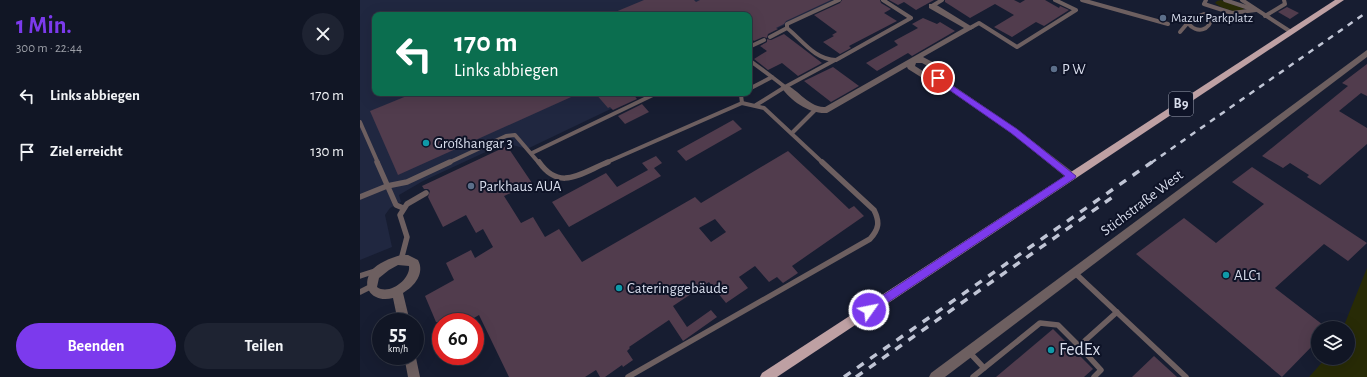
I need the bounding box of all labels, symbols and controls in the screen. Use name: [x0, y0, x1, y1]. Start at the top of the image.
place label: Mazur Parkplatz: [1171, 12, 1253, 25]
button: close: [302, 13, 344, 55]
marker: Mazur Parkplatz: [1158, 13, 1168, 23]
text: 1 Min.: [16, 14, 72, 38]
icon: left: [388, 28, 440, 80]
text: 170 m: [454, 29, 518, 57]
text: 300 m · 22:44: [16, 42, 82, 55]
pin: [921, 61, 955, 95]
text: Links abbiegen: [454, 62, 559, 80]
place label: P W: [1062, 62, 1086, 77]
marker: P W: [1049, 64, 1059, 74]
icon: arrive: [927, 67, 949, 89]
icon: left: [16, 85, 38, 107]
text: Links abbiegen: [50, 88, 140, 103]
text: 170 m: [310, 88, 344, 103]
road number: B9: [1169, 92, 1193, 116]
place label: Großhangar 3: [434, 136, 513, 151]
marker: Großhangar 3: [421, 138, 431, 148]
icon: arrive: [16, 141, 38, 163]
text: Ziel erreicht: [50, 144, 123, 159]
text: 130 m: [310, 144, 344, 159]
street label: Stichstraße West: [1098, 167, 1186, 239]
place label: Parkhaus AUA: [479, 179, 562, 194]
marker: Parkhaus AUA: [466, 181, 476, 191]
place label: ALC1: [1234, 268, 1261, 283]
marker: ALC1: [1221, 270, 1231, 280]
place label: Cateringgebäude: [627, 281, 728, 296]
marker: Cateringgebäude: [614, 283, 624, 293]
position arrow: [848, 289, 890, 331]
speed limit sign: 60: [432, 313, 484, 365]
map controls: [1311, 321, 1355, 365]
button: layers: [1311, 321, 1355, 365]
button: Beenden: [16, 323, 176, 369]
button: Teilen: [184, 323, 344, 369]
text: 55: [389, 324, 407, 344]
place label: FedEx: [1059, 341, 1100, 359]
text: km/h: [388, 344, 408, 354]
marker: FedEx: [1046, 345, 1056, 355]

